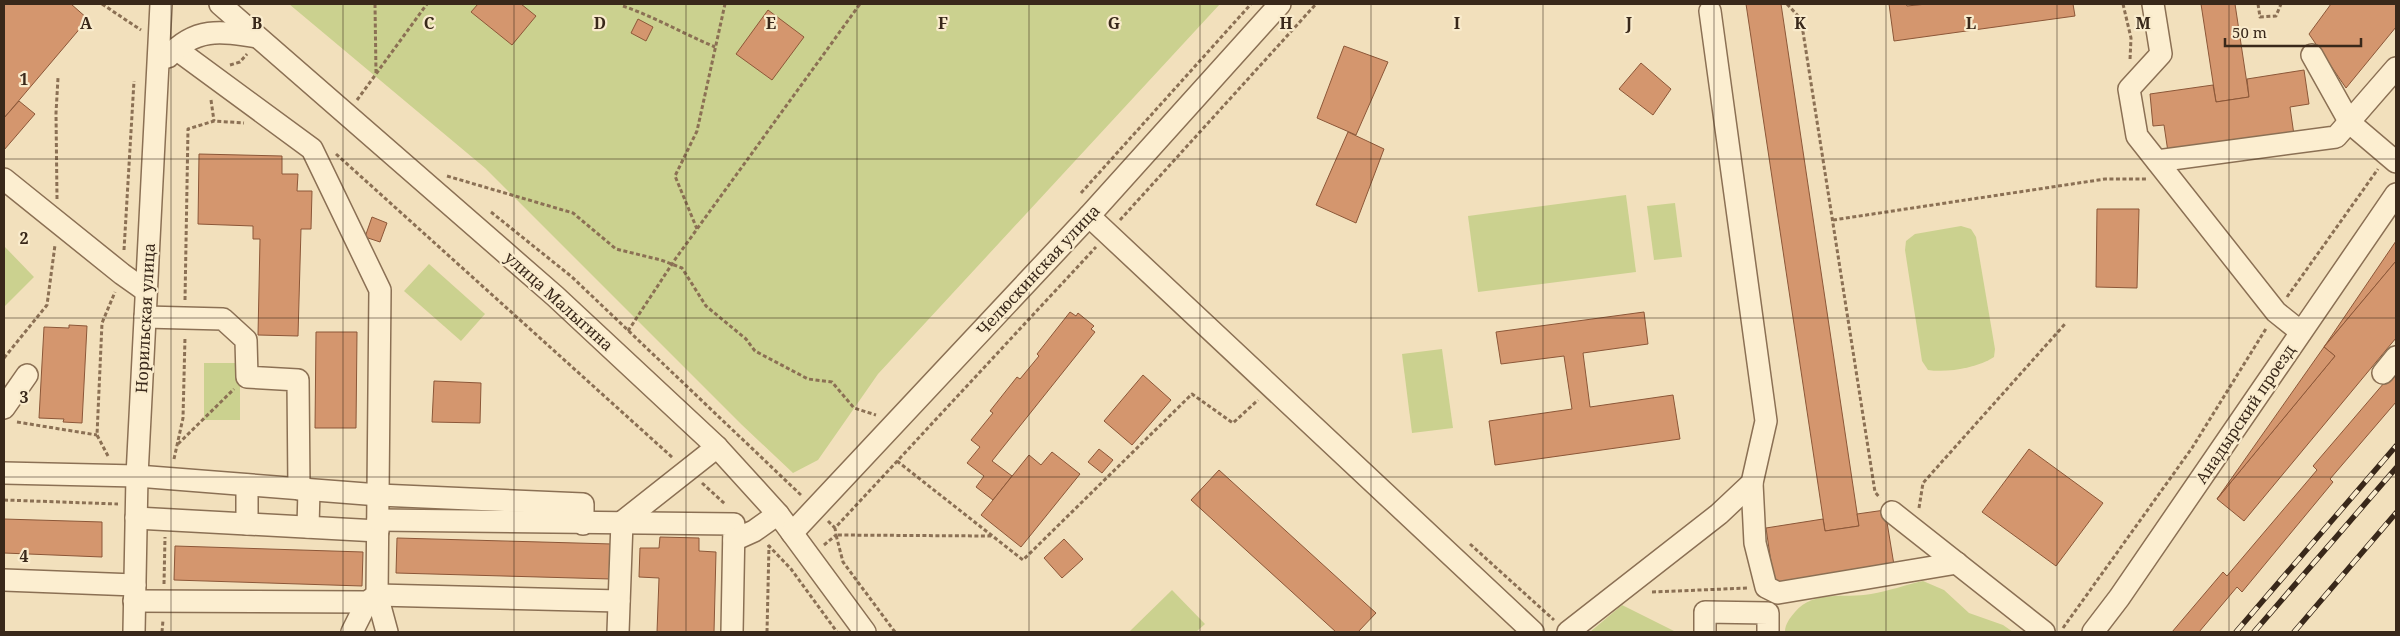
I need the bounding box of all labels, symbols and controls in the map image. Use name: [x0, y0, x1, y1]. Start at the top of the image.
text: A: [80, 12, 93, 34]
text: B: [252, 12, 263, 34]
text: C: [424, 12, 435, 34]
text: D: [594, 12, 606, 34]
text: E: [766, 12, 776, 34]
text: F: [938, 12, 948, 34]
text: G: [1108, 12, 1120, 34]
text: H: [1279, 12, 1293, 34]
text: I: [1454, 12, 1460, 34]
text: J: [1625, 12, 1633, 34]
text: K: [1794, 12, 1806, 34]
text: L: [1966, 12, 1976, 34]
text: M: [2135, 12, 2151, 34]
scale bar: [2225, 15, 2361, 47]
text: 50 m: [2232, 22, 2267, 42]
text: 1: [19, 68, 29, 90]
street label: Челюскинская улица: [971, 200, 1105, 340]
text: 2: [19, 227, 29, 249]
street label: Норильская улица: [130, 242, 160, 394]
street label: улица Малыгина: [500, 246, 618, 356]
street label: Анадырский проезд: [2190, 340, 2300, 488]
text: 3: [19, 386, 29, 408]
text: 4: [19, 545, 29, 567]

